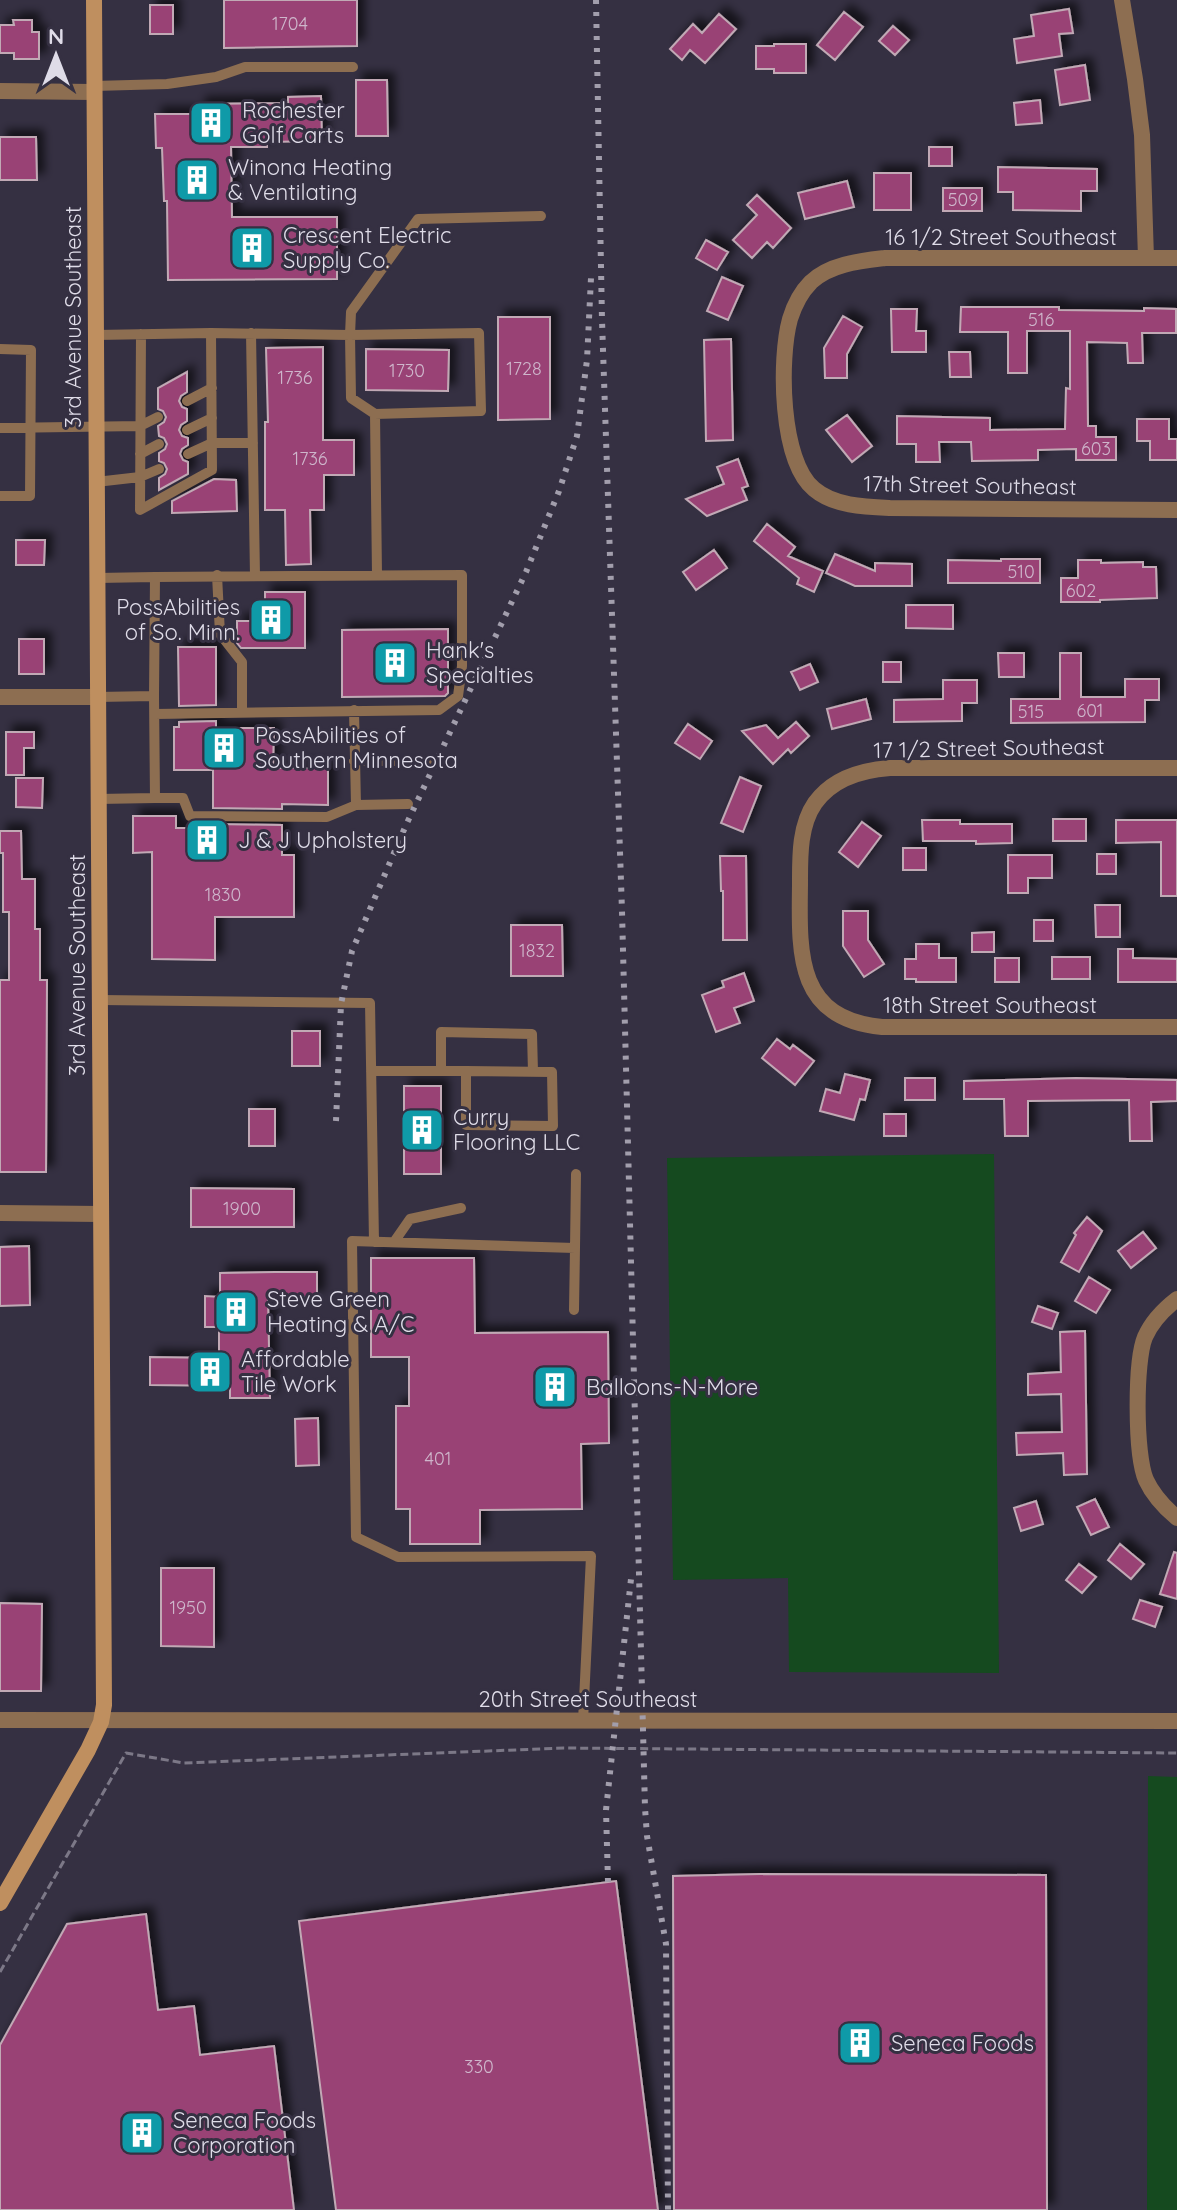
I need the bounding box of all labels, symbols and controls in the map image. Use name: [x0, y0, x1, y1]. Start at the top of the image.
house number: 1704: [272, 12, 308, 35]
north arrow: [16, 16, 96, 96]
text: N: [48, 22, 64, 50]
place label: Rochester Golf Carts: [242, 96, 345, 149]
building icon: Rochester Golf Carts: [187, 99, 235, 147]
place label: Winona Heating & Ventilating: [228, 153, 392, 206]
building icon: Winona Heating & Ventilating: [173, 156, 221, 204]
house number: 509: [948, 188, 978, 211]
street label: 3rd Avenue Southeast: [59, 206, 87, 428]
place label: Crescent Electric Supply Co.: [283, 221, 451, 274]
street label: 16 1/2 Street Southeast: [885, 223, 1117, 251]
building icon: Crescent Electric Supply Co.: [228, 224, 276, 272]
house number: 516: [1028, 308, 1054, 331]
house number: 1728: [506, 357, 542, 380]
house number: 1730: [389, 359, 425, 382]
house number: 1736: [277, 366, 313, 389]
house number: 603: [1081, 437, 1111, 460]
house number: 1736: [292, 447, 328, 470]
street label: 17th Street Southeast: [863, 469, 1077, 501]
house number: 510: [1007, 560, 1035, 583]
house number: 602: [1066, 579, 1096, 602]
place label: PossAbilities of So. Minn.: [116, 593, 240, 646]
building icon: PossAbilities of So. Minn.: [247, 596, 295, 644]
place label: Hank's Specialties: [426, 636, 533, 689]
building icon: Hank's Specialties: [371, 639, 419, 687]
house number: 601: [1076, 699, 1104, 722]
house number: 515: [1018, 700, 1044, 723]
place label: PossAbilities of Southern Minnesota: [255, 721, 458, 774]
building icon: PossAbilities of Southern Minnesota: [200, 724, 248, 772]
street label: 17 1/2 Street Southeast: [873, 732, 1105, 764]
building icon: J & J Upholstery: [183, 816, 231, 864]
place label: J & J Upholstery: [238, 826, 407, 854]
street label: 3rd Avenue Southeast: [63, 854, 91, 1076]
house number: 1830: [205, 883, 241, 906]
house number: 1832: [519, 939, 555, 962]
street label: 18th Street Southeast: [883, 991, 1097, 1019]
place label: Curry Flooring LLC: [453, 1103, 580, 1156]
building icon: Curry Flooring LLC: [398, 1106, 446, 1154]
house number: 1900: [223, 1197, 261, 1220]
place label: Steve Green Heating & A/C: [267, 1285, 414, 1338]
building icon: Steve Green Heating & A/C: [212, 1288, 260, 1336]
place label: Affordable Tile Work: [241, 1345, 350, 1398]
building icon: Affordable Tile Work: [186, 1348, 234, 1396]
building icon: Balloons-N-More: [531, 1363, 579, 1411]
place label: Balloons-N-More: [586, 1373, 758, 1401]
house number: 401: [425, 1447, 451, 1470]
house number: 1950: [169, 1596, 207, 1619]
street label: 20th Street Southeast: [478, 1685, 698, 1713]
building icon: Seneca Foods: [836, 2019, 884, 2067]
place label: Seneca Foods: [891, 2029, 1034, 2057]
house number: 330: [464, 2055, 494, 2078]
place label: Seneca Foods Corporation: [173, 2106, 316, 2159]
building icon: Seneca Foods Corporation: [118, 2109, 166, 2157]

